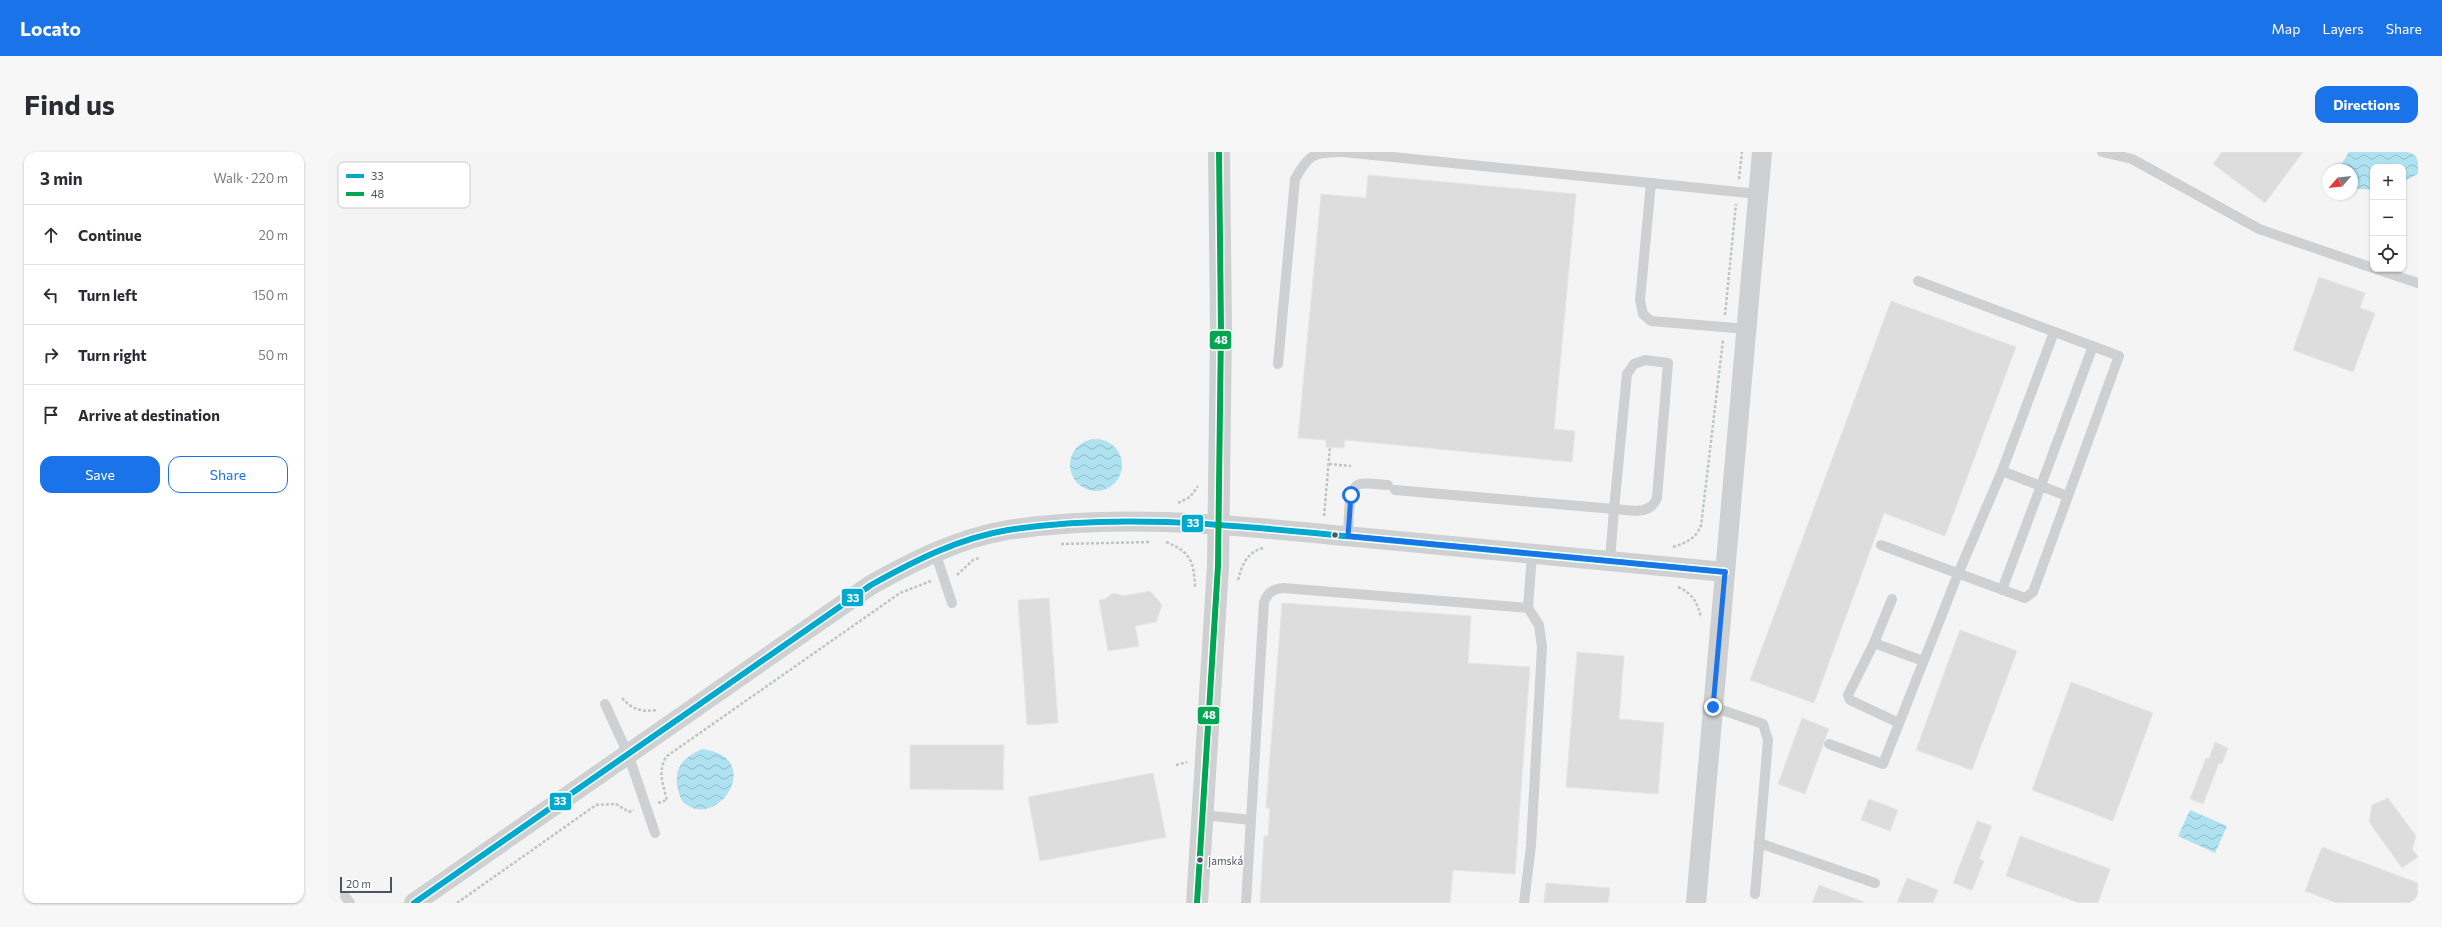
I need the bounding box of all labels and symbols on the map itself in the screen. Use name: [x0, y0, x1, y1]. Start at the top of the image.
legend: [338, 162, 470, 208]
north arrow: [2322, 164, 2358, 200]
text: 33: [371, 169, 384, 182]
text: 48: [371, 187, 385, 200]
line badge: 48: [1209, 330, 1232, 350]
text: 48: [1214, 333, 1228, 346]
route start: [1342, 486, 1360, 504]
line badge: 33: [1181, 514, 1204, 533]
text: 33: [1187, 516, 1199, 529]
unlabelled marker: [1330, 530, 1340, 540]
line badge: 33: [841, 588, 864, 607]
text: 33: [847, 591, 859, 604]
route end: [1704, 698, 1722, 716]
line badge: 48: [1197, 706, 1220, 725]
text: 48: [1202, 708, 1216, 721]
line badge: 33: [549, 792, 572, 811]
text: 33: [554, 794, 566, 807]
place label: Jamská: [1208, 854, 1243, 868]
marker: Jamská: [1195, 855, 1205, 865]
scale bar: [340, 875, 392, 894]

